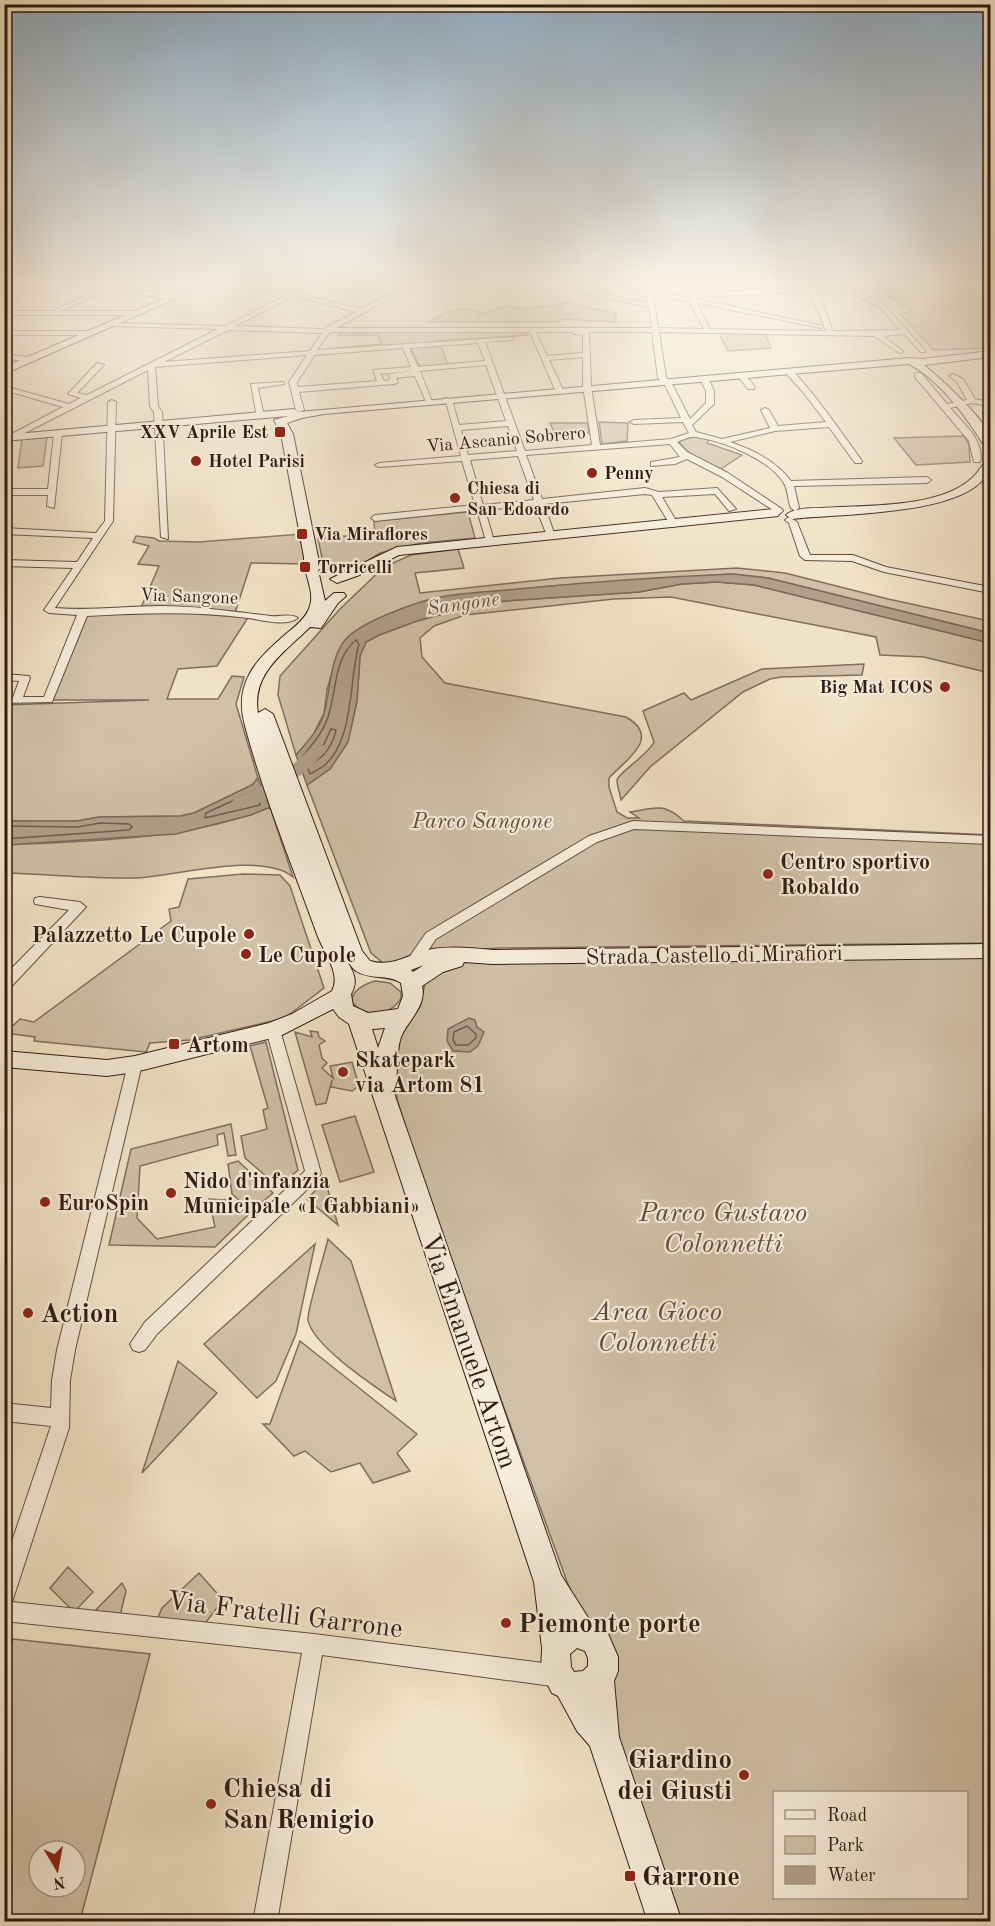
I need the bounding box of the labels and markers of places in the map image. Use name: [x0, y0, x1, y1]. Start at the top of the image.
place label: XXV Aprile Est: [140, 424, 268, 442]
marker: XXV Aprile Est: [273, 425, 287, 439]
place label: Hotel Parisi: [208, 453, 305, 471]
marker: Hotel Parisi: [189, 454, 203, 468]
place label: Penny: [604, 465, 654, 483]
marker: Penny: [585, 466, 599, 480]
place label: Chiesa di San Edoardo: [467, 480, 569, 519]
marker: Chiesa di San Edoardo: [448, 491, 462, 505]
place label: Via Miraflores: [314, 526, 428, 544]
marker: Via Miraflores: [295, 527, 309, 541]
place label: Torricelli: [317, 559, 392, 577]
marker: Torricelli: [298, 560, 312, 574]
place label: Big Mat ICOS: [819, 679, 933, 697]
marker: Big Mat ICOS: [938, 680, 952, 694]
place label: Centro sportivo Robaldo: [780, 852, 930, 899]
marker: Centro sportivo Robaldo: [761, 867, 775, 881]
place label: Palazzetto Le Cupole: [31, 925, 237, 947]
marker: Palazzetto Le Cupole: [242, 927, 256, 941]
place label: Le Cupole: [258, 945, 356, 967]
marker: Le Cupole: [239, 947, 253, 961]
place label: Artom: [186, 1035, 249, 1057]
marker: Artom: [167, 1037, 181, 1051]
place label: Skatepark via Artom 81: [355, 1050, 485, 1097]
marker: Skatepark via Artom 81: [336, 1065, 350, 1079]
place label: Nido d'infanzia Municipale «I Gabbiani»: [183, 1171, 420, 1218]
marker: Nido d'infanzia Municipale «I Gabbiani»: [164, 1186, 178, 1200]
place label: EuroSpin: [57, 1193, 149, 1215]
marker: EuroSpin: [38, 1195, 52, 1209]
place label: Action: [40, 1301, 118, 1328]
marker: Action: [21, 1306, 35, 1320]
place label: Piemonte porte: [518, 1611, 701, 1638]
marker: Piemonte porte: [499, 1616, 513, 1630]
place label: Giardino dei Giusti: [617, 1747, 732, 1805]
marker: Giardino dei Giusti: [737, 1768, 751, 1782]
place label: Chiesa di San Remigio: [223, 1776, 375, 1834]
marker: Chiesa di San Remigio: [204, 1797, 218, 1811]
place label: Garrone: [642, 1864, 740, 1891]
marker: Garrone: [623, 1869, 637, 1883]

